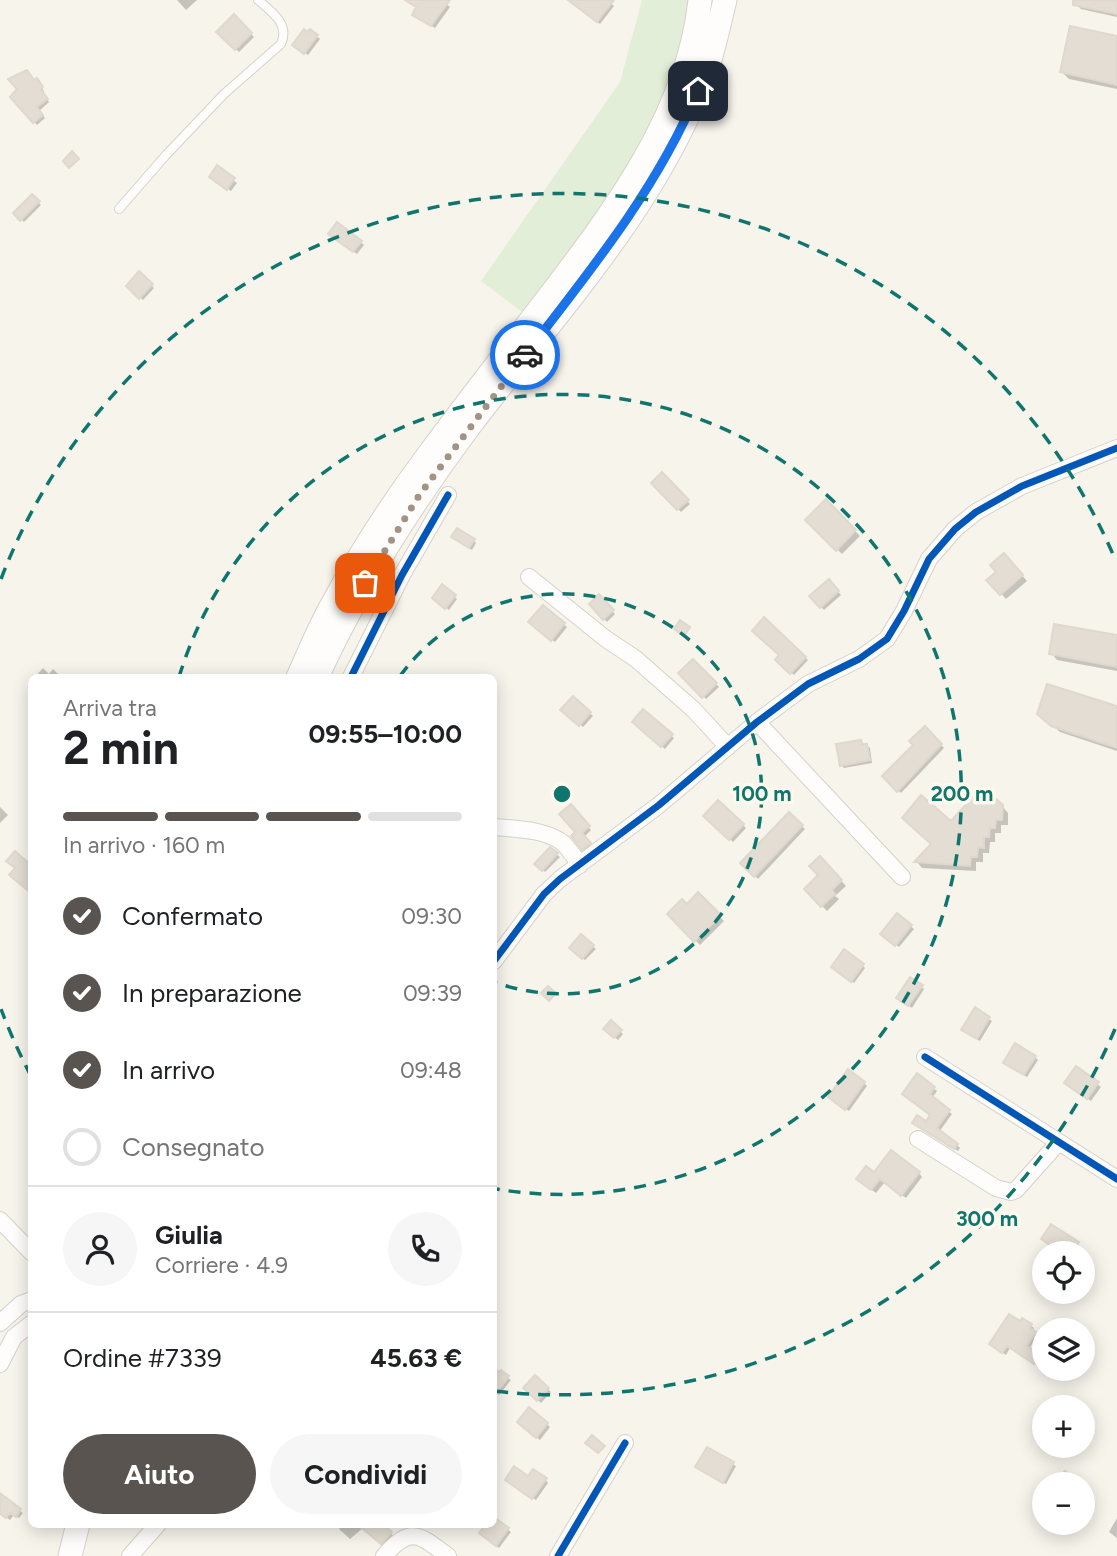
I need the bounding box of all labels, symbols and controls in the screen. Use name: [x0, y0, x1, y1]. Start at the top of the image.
pin: [668, 61, 728, 121]
icon: home: [679, 72, 717, 110]
courier: [490, 320, 560, 390]
icon: car: [506, 336, 544, 374]
pin: [335, 553, 395, 613]
icon: bag: [346, 564, 384, 602]
text: Arriva tra: [63, 694, 157, 722]
text: 09:55–10:00: [308, 718, 462, 750]
text: 2 min: [63, 720, 179, 776]
text: 100 m: [732, 781, 792, 806]
text: 200 m: [931, 781, 993, 806]
centre of rings: [550, 782, 574, 806]
text: In arrivo · 160 m: [63, 831, 225, 859]
icon: check: [63, 897, 101, 935]
text: Confermato: [122, 900, 263, 932]
text: 09:30: [401, 902, 462, 930]
icon: check: [63, 974, 101, 1012]
text: In preparazione: [122, 977, 302, 1009]
text: 09:39: [403, 979, 462, 1007]
icon: check: [63, 1051, 101, 1089]
text: In arrivo: [122, 1054, 215, 1086]
text: 09:48: [400, 1056, 462, 1084]
text: Consegnato: [122, 1131, 265, 1163]
text: 300 m: [956, 1206, 1018, 1231]
button: person: [63, 1212, 137, 1286]
button: phone: [388, 1212, 462, 1286]
text: Giulia: [155, 1219, 223, 1251]
map controls: [1032, 1241, 1095, 1535]
button: locate: [1032, 1241, 1095, 1304]
text: Corriere · 4.9: [155, 1251, 288, 1279]
button: layers: [1032, 1318, 1095, 1381]
text: Ordine #7339: [63, 1342, 222, 1374]
text: 45.63 €: [370, 1342, 462, 1374]
button: +: [1032, 1395, 1095, 1458]
button: Aiuto: [63, 1434, 256, 1514]
button: Condividi: [270, 1434, 462, 1514]
button: −: [1032, 1472, 1095, 1535]

